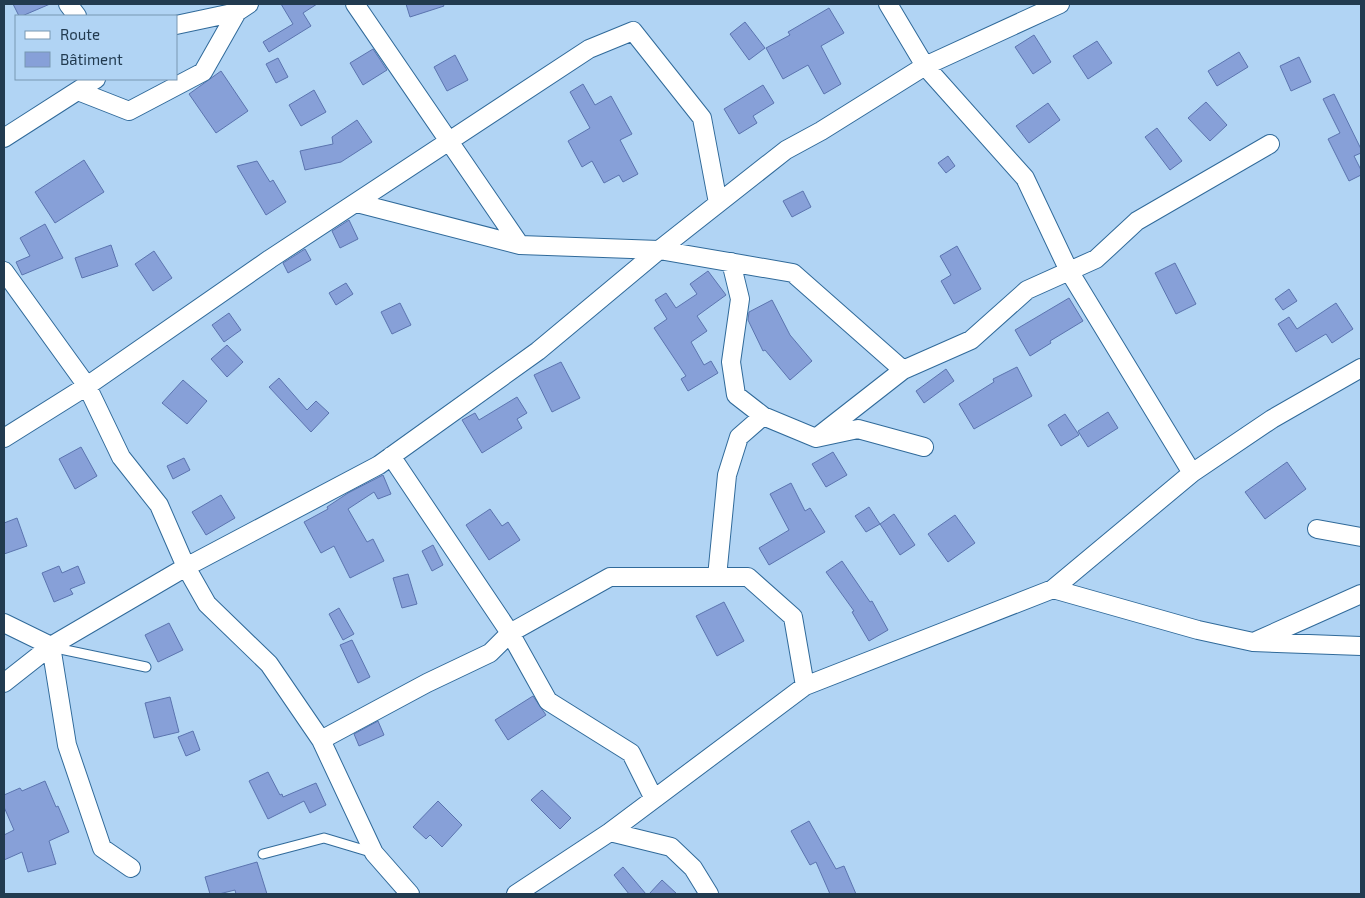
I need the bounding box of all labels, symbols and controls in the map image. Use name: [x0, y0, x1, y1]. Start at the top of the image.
legend: [15, 15, 178, 80]
text: Route: [60, 25, 100, 43]
text: Bâtiment: [60, 50, 123, 68]

